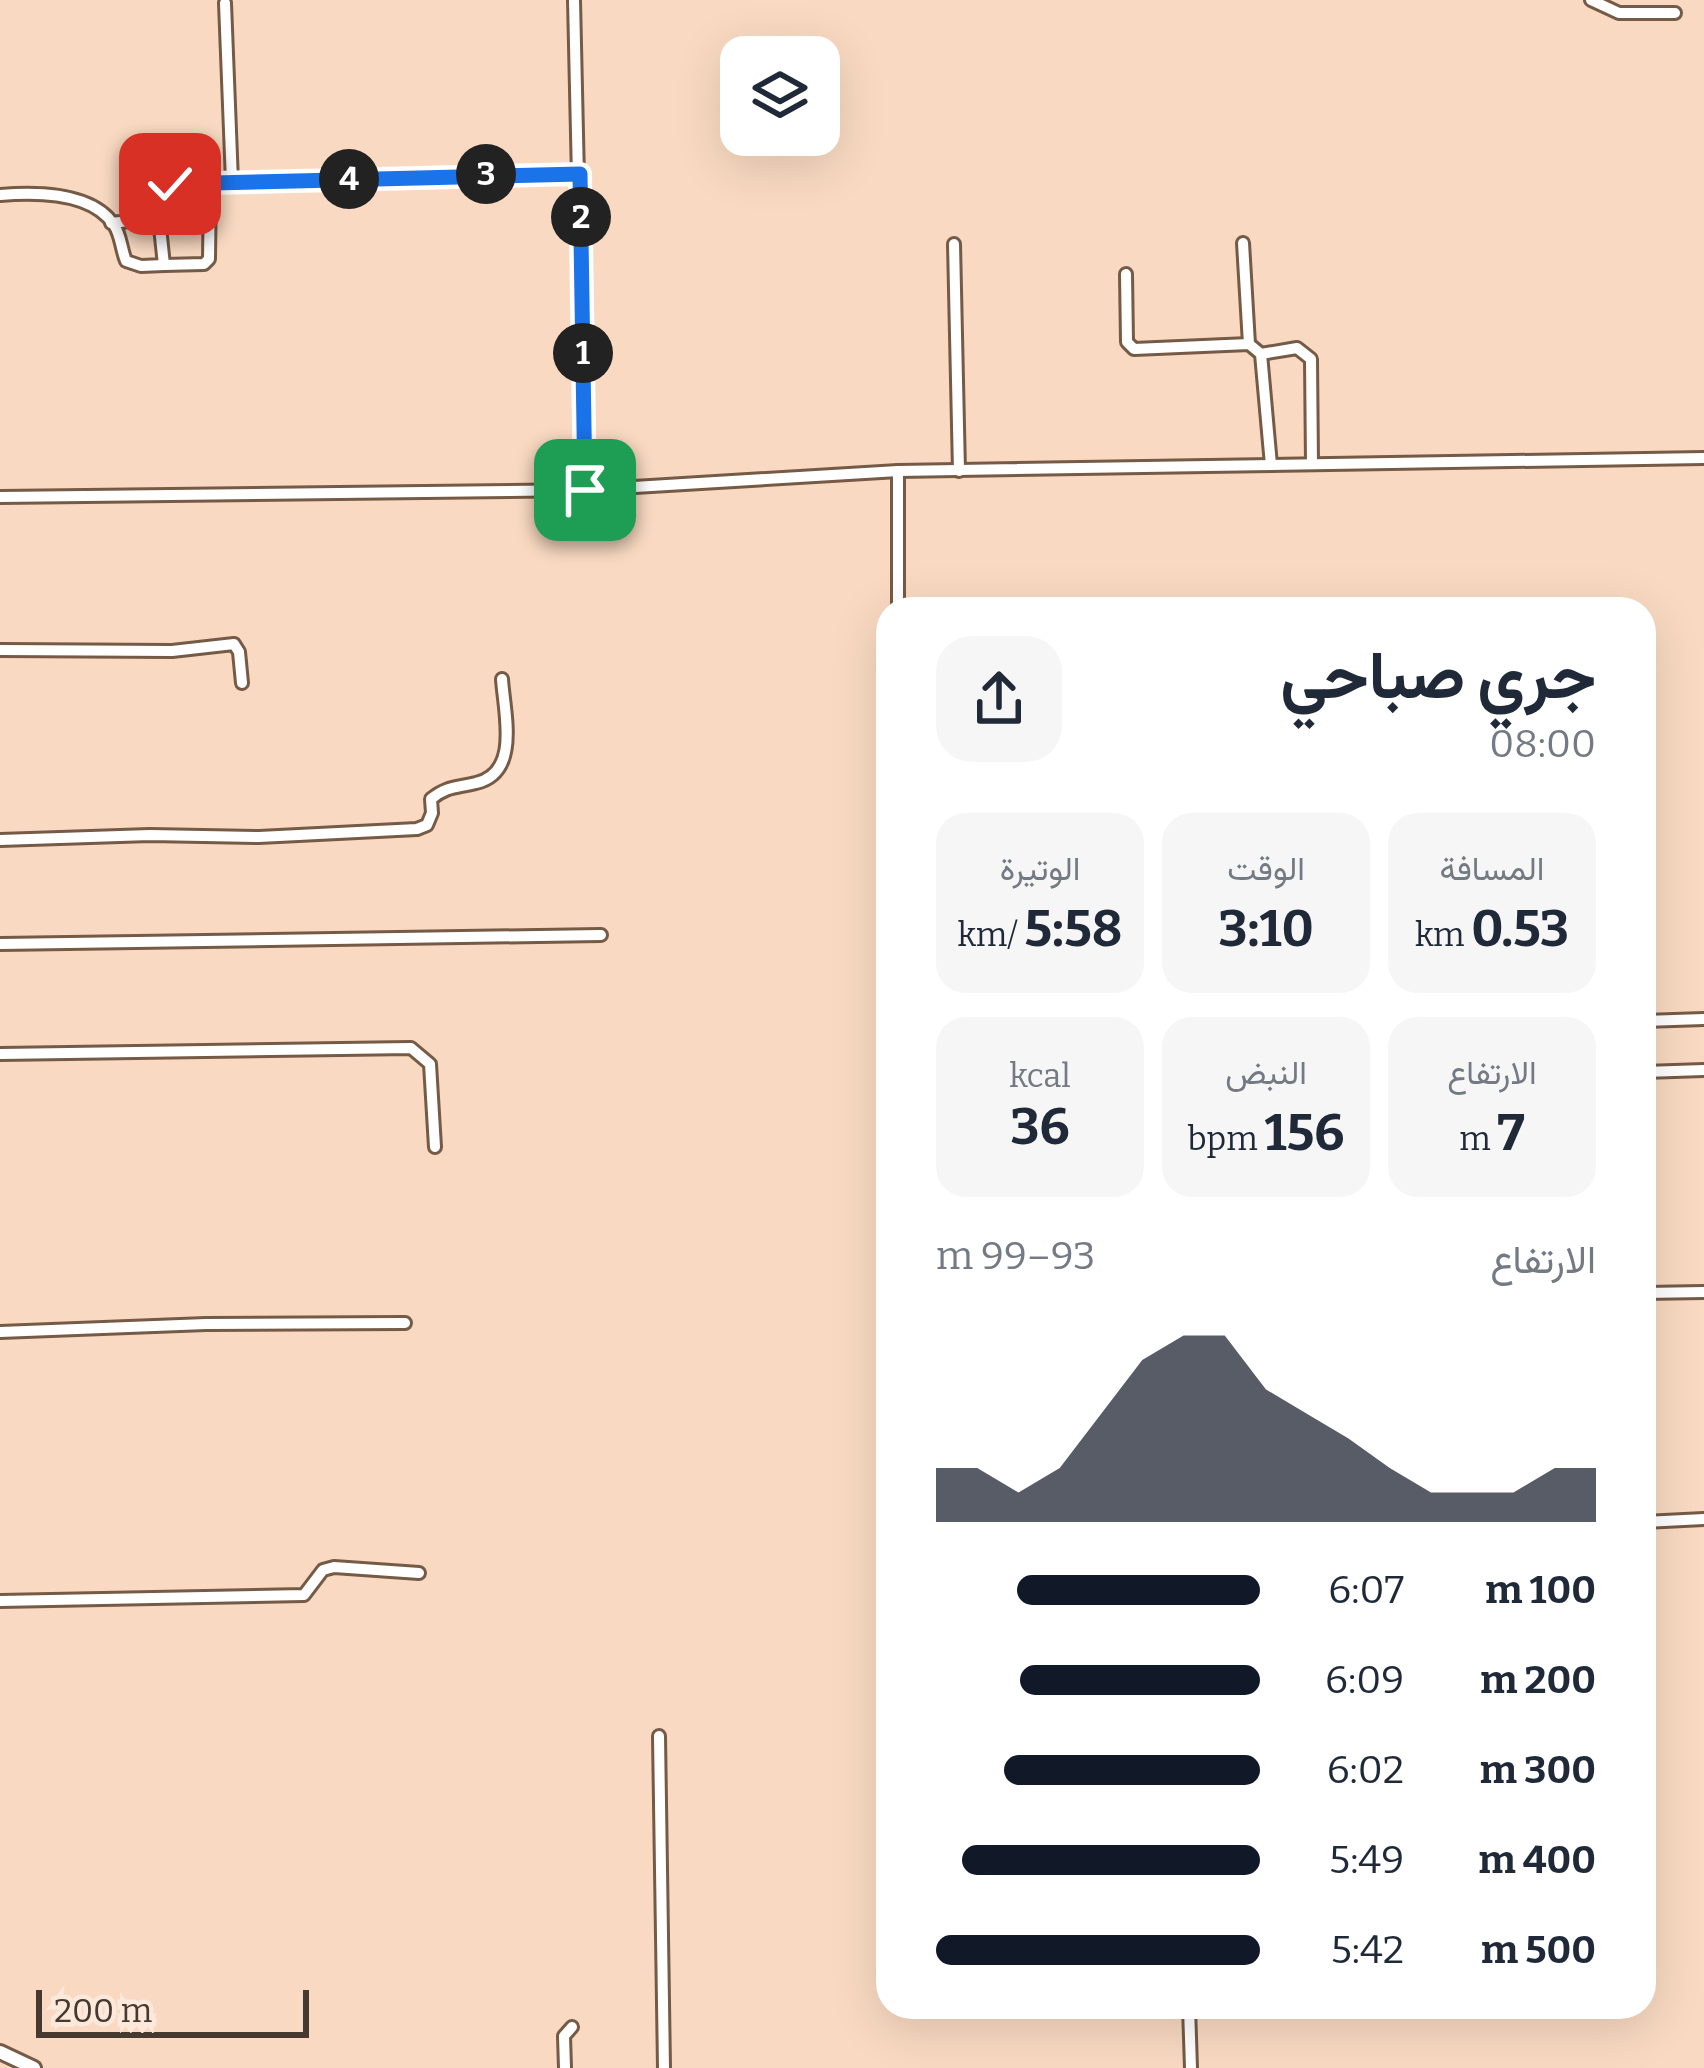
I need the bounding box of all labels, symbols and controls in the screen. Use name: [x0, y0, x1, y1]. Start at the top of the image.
map controls: [720, 36, 840, 156]
button: layers: [720, 36, 840, 156]
pin: [119, 133, 221, 235]
pin: 3: [456, 144, 516, 204]
pin: 4: [319, 149, 379, 209]
icon: check: [137, 151, 203, 217]
text: 3: [476, 154, 496, 194]
text: 4: [339, 159, 359, 199]
pin: 2: [551, 187, 611, 247]
text: 2: [572, 197, 590, 237]
pin: 1: [553, 323, 613, 383]
text: 1: [576, 333, 590, 373]
pin: [534, 439, 636, 541]
icon: arrive: [552, 457, 618, 523]
button: share: [936, 636, 1062, 762]
text: جري صباحي: [1280, 636, 1596, 715]
text: 08:00: [1489, 721, 1596, 767]
text: الوتيرة: [1000, 849, 1080, 889]
text: الوقت: [1227, 849, 1305, 889]
text: المسافة: [1440, 849, 1544, 889]
text: 5:58: [1024, 898, 1123, 960]
text: 3:10: [1218, 898, 1314, 960]
text: 0.53: [1471, 898, 1569, 960]
text: /km: [957, 915, 1024, 955]
text: km: [1415, 915, 1471, 955]
text: النبض: [1225, 1053, 1307, 1093]
text: الارتفاع: [1447, 1053, 1537, 1093]
text: kcal: [1009, 1056, 1071, 1096]
text: 36: [1010, 1096, 1070, 1158]
text: 156: [1264, 1102, 1344, 1164]
text: 7: [1497, 1102, 1525, 1164]
text: bpm: [1188, 1119, 1264, 1159]
text: m: [1459, 1119, 1497, 1159]
text: 93–99 m: [936, 1233, 1095, 1279]
text: الارتفاع: [1490, 1237, 1596, 1283]
text: 6:07: [1328, 1567, 1404, 1613]
text: 100 m: [1485, 1567, 1596, 1613]
text: 6:09: [1325, 1657, 1404, 1703]
text: 200 m: [1480, 1657, 1596, 1703]
text: 6:02: [1327, 1747, 1404, 1793]
text: 300 m: [1480, 1747, 1596, 1793]
text: 5:49: [1329, 1837, 1404, 1883]
text: 400 m: [1478, 1837, 1596, 1883]
text: 5:42: [1331, 1927, 1404, 1973]
text: 500 m: [1481, 1927, 1596, 1973]
scale bar: [36, 1984, 309, 2037]
text: 200 m: [54, 1991, 152, 2031]

